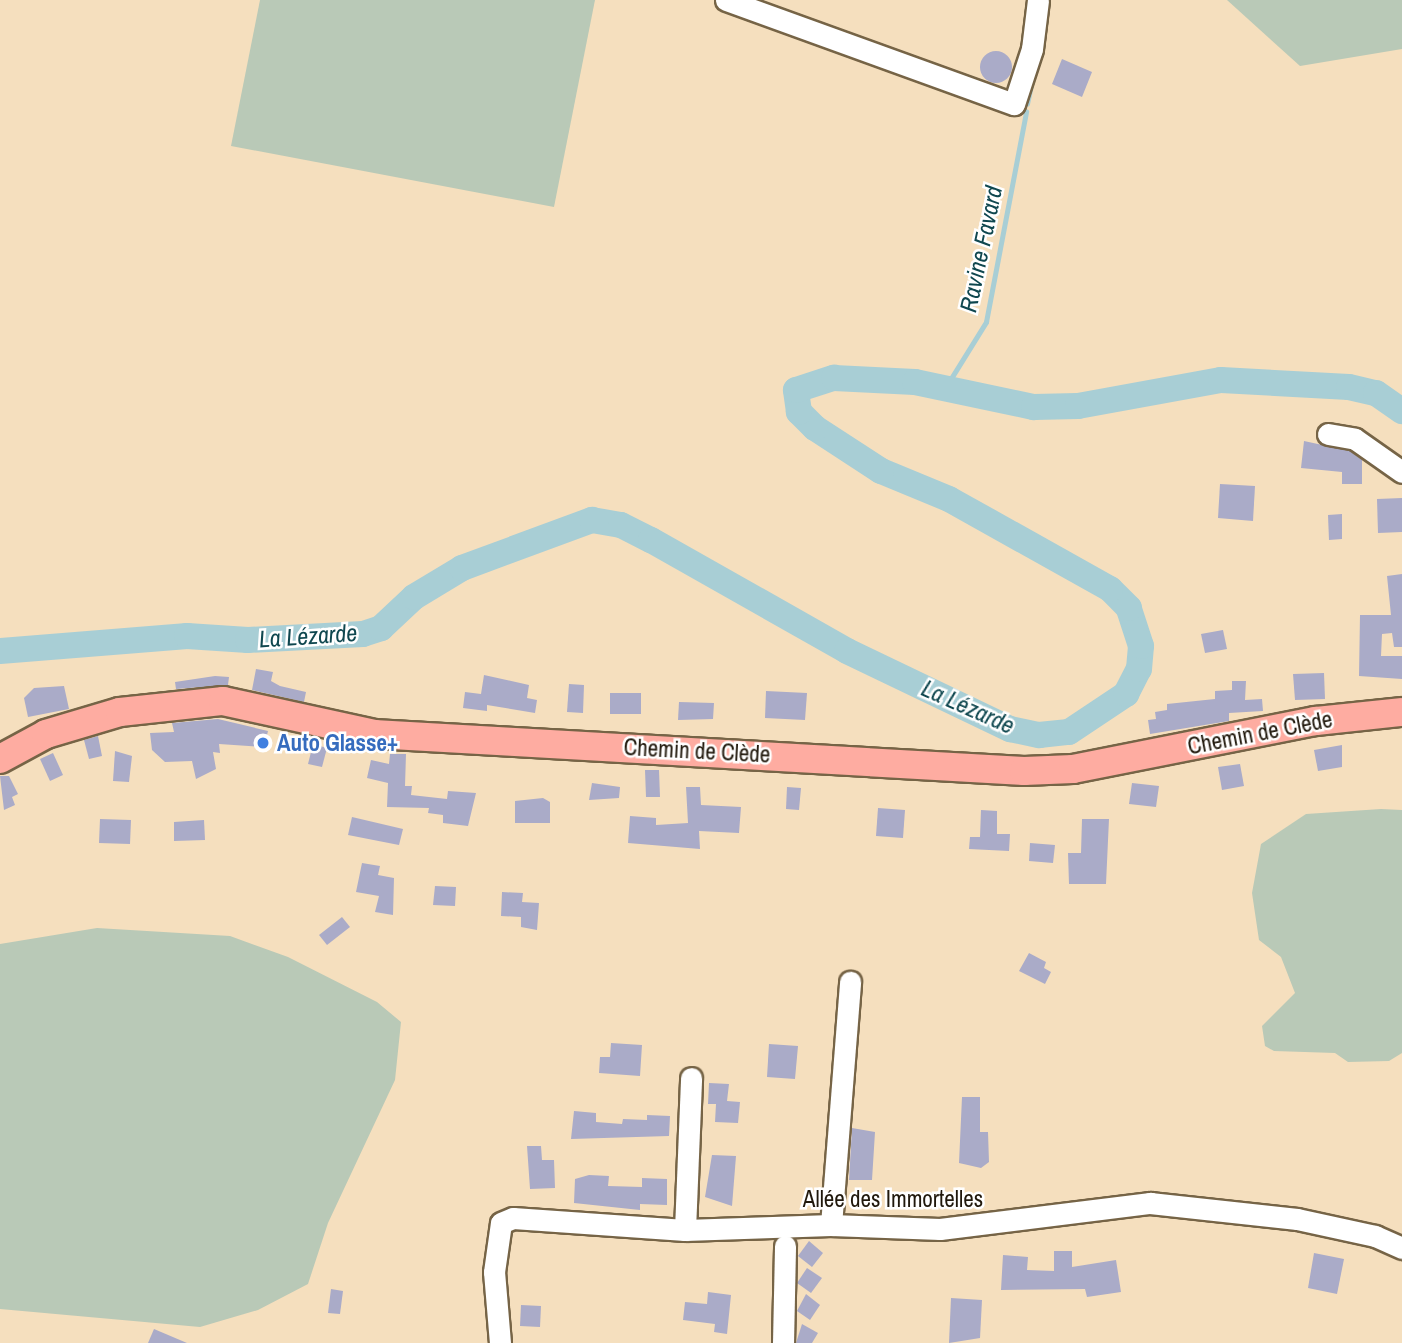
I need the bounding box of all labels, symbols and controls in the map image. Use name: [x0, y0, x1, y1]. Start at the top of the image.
water label: Ravine Favard: [954, 183, 1008, 315]
water label: La Lézarde: [258, 618, 358, 654]
water label: La Lézarde: [917, 674, 1019, 740]
street label: Chemin de Clède: [1185, 705, 1335, 761]
place label: Auto Glasse+: [277, 729, 398, 757]
street label: Chemin de Clède: [623, 733, 771, 769]
marker: Auto Glasse+: [255, 735, 271, 751]
street label: Allée des Immortelles: [803, 1185, 983, 1213]

